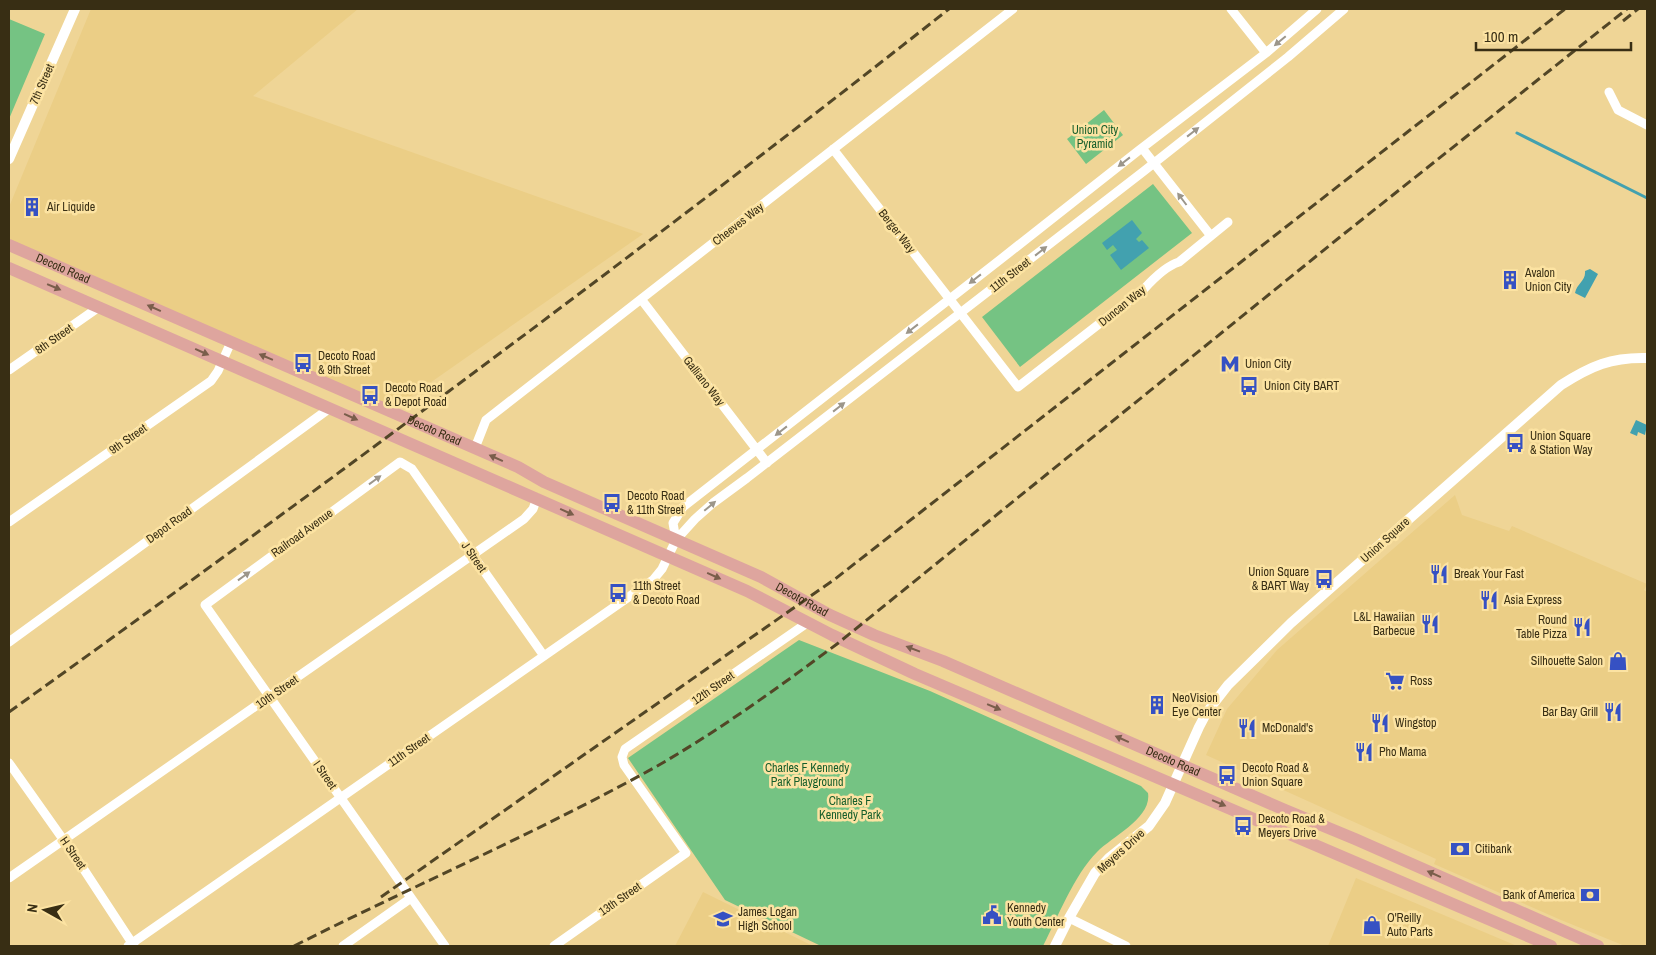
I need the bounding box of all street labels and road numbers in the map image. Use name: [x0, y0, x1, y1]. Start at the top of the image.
street label: 7th Street: [26, 61, 58, 107]
street label: Cheeves Way: [709, 199, 767, 249]
street label: Berger Way: [875, 206, 919, 256]
street label: Decoto Road: [34, 250, 93, 287]
street label: 11th Street: [986, 254, 1034, 296]
street label: Duncan Way: [1095, 282, 1149, 330]
street label: 8th Street: [32, 320, 76, 358]
street label: Galliano Way: [680, 353, 728, 409]
street label: Decoto Road: [405, 412, 464, 449]
street label: 9th Street: [106, 420, 150, 458]
street label: Depot Road: [143, 503, 195, 547]
street label: Railroad Avenue: [268, 505, 336, 561]
street label: Union Square: [1357, 514, 1413, 566]
street label: J Street: [458, 539, 490, 576]
street label: Decoto Road: [773, 579, 831, 620]
street label: 12th Street: [689, 667, 738, 708]
street label: 10th Street: [253, 671, 302, 712]
street label: 11th Street: [385, 730, 433, 770]
street label: Decoto Road: [1143, 742, 1203, 780]
street label: I Street: [309, 757, 341, 793]
street label: Meyers Drive: [1094, 825, 1148, 877]
street label: H Street: [56, 834, 90, 873]
street label: 13th Street: [596, 878, 645, 919]

